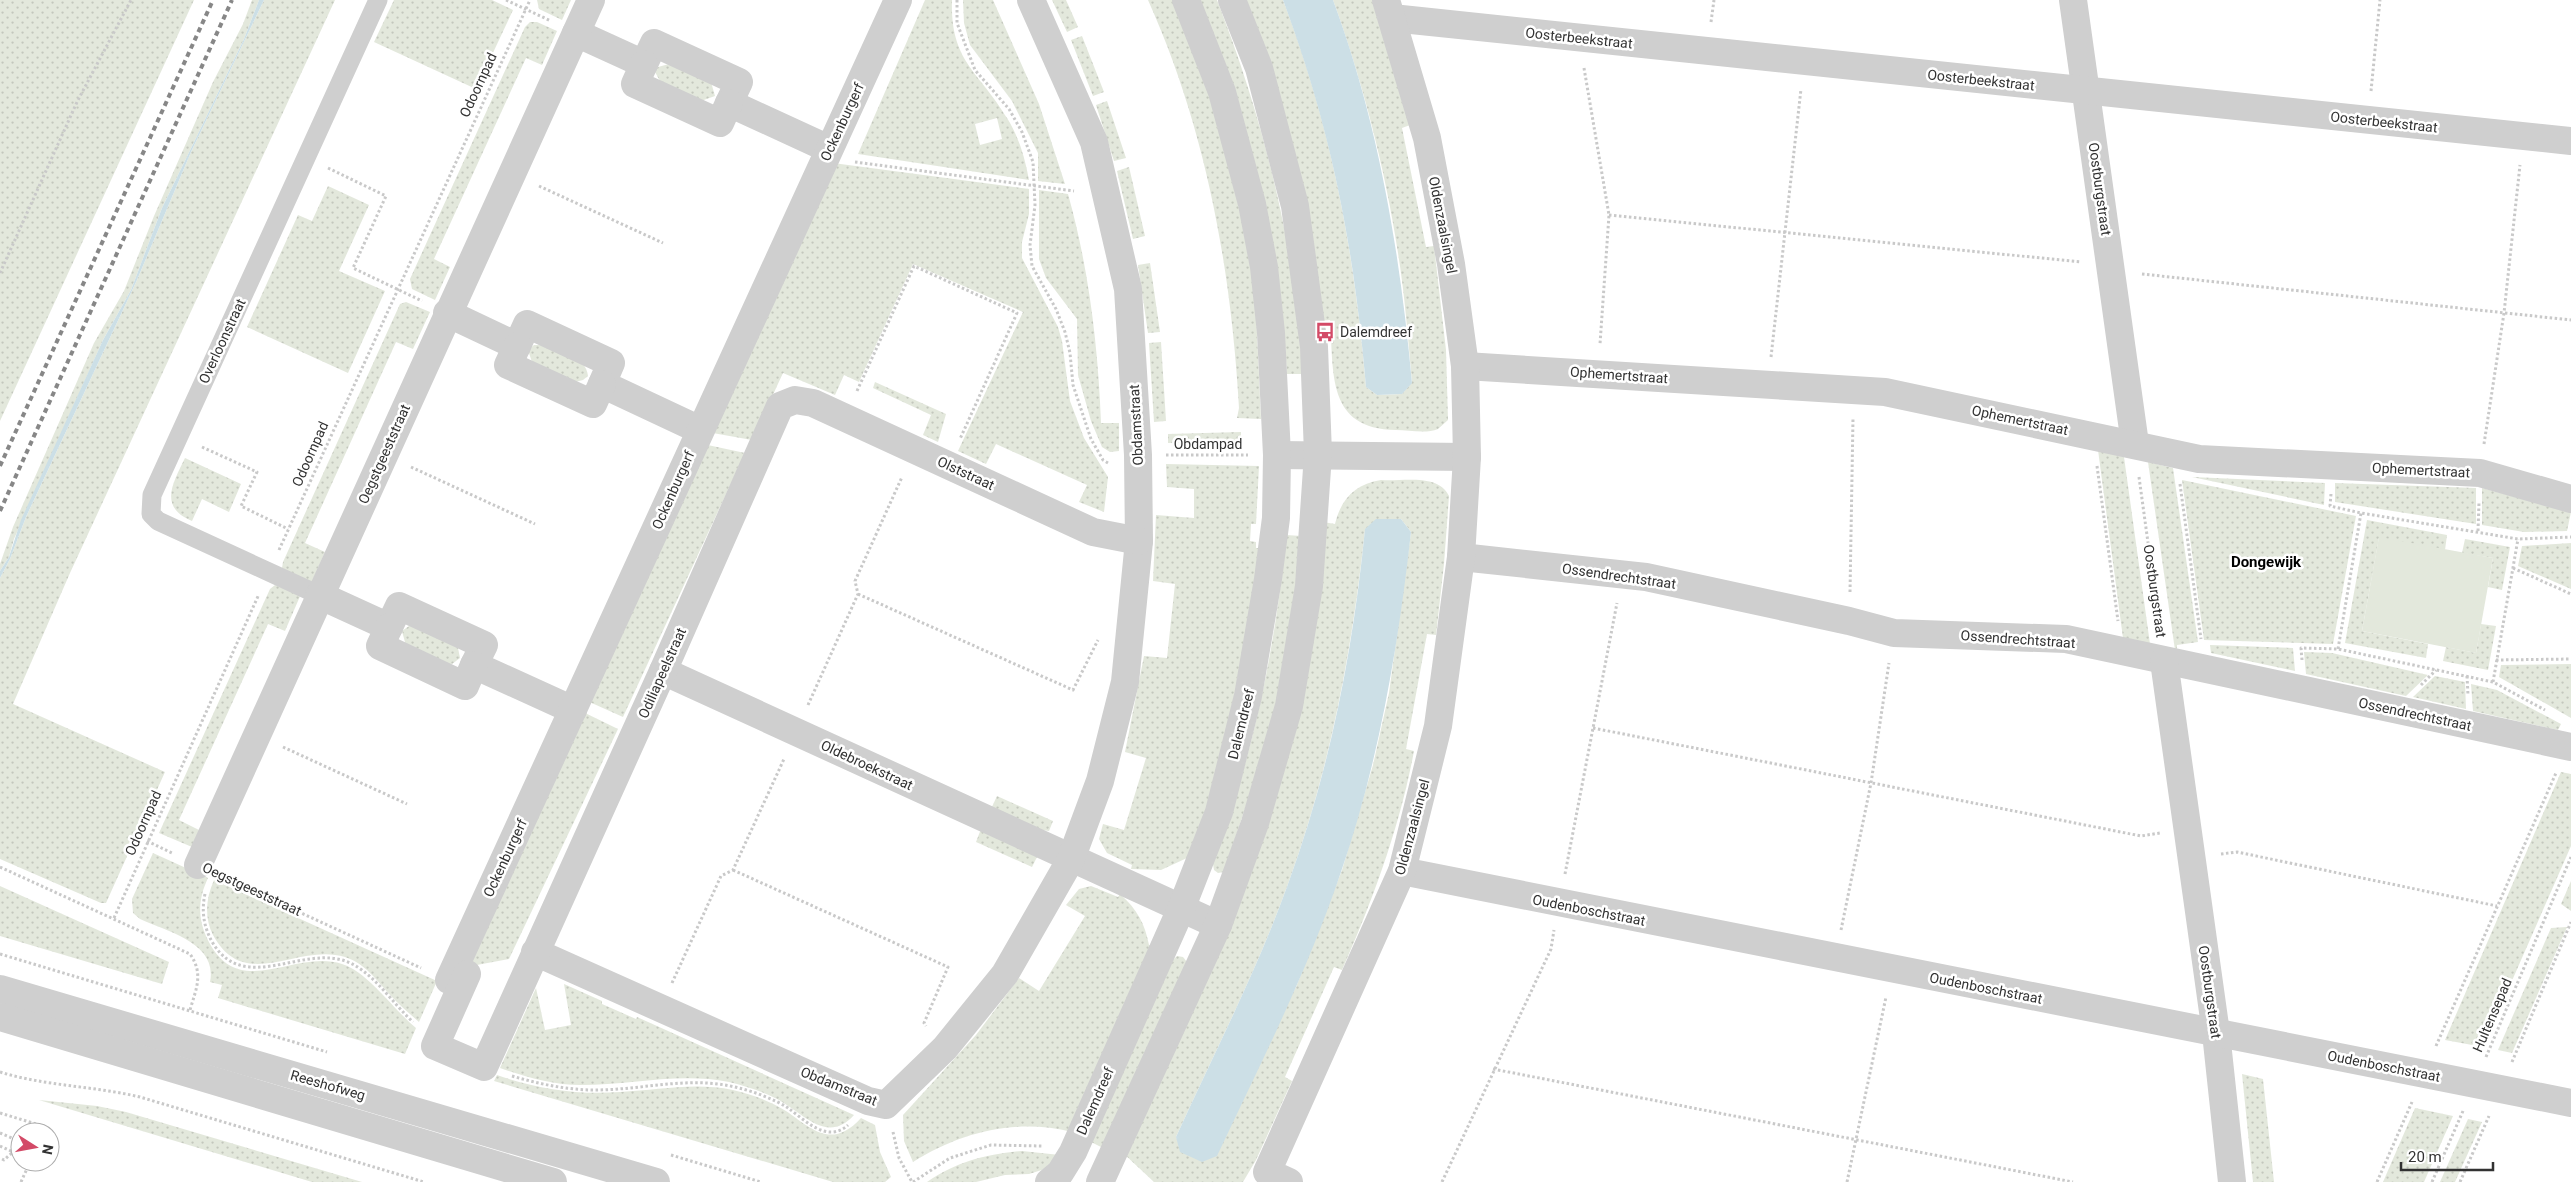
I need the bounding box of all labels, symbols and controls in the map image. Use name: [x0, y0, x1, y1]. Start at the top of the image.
street label: Oosterbeekstraat: [1525, 24, 1634, 52]
street label: Odoornpad: [456, 50, 500, 120]
street label: Oosterbeekstraat: [1927, 66, 2036, 94]
street label: Ockenburgerf: [817, 80, 867, 164]
street label: Oosterbeekstraat: [2330, 108, 2439, 136]
street label: Oostburgstraat: [2086, 142, 2114, 237]
street label: Oldenzaalsingel: [1426, 175, 1460, 275]
street label: Overloonstraat: [195, 296, 249, 386]
bus stop icon: Dalemdreef: [1314, 321, 1336, 343]
place label: Dalemdreef: [1340, 324, 1412, 340]
street label: Ophemertstraat: [1570, 364, 1669, 386]
street label: Obdamstraat: [1126, 384, 1146, 466]
street label: Oegstgeeststraat: [355, 401, 413, 506]
street label: Ophemertstraat: [1970, 402, 2070, 438]
street label: Odoornpad: [289, 419, 331, 489]
street label: Obdampad: [1174, 436, 1242, 452]
street label: Ockenburgerf: [649, 448, 697, 532]
street label: Olststraat: [935, 453, 997, 493]
street label: Ophemertstraat: [2372, 459, 2471, 481]
street label: Oostburgstraat: [2141, 544, 2169, 639]
district label: Dongewijk: [2231, 553, 2302, 571]
street label: Ossendrechtstraat: [1561, 560, 1677, 592]
street label: Odiliapeelstraat: [635, 625, 689, 721]
street label: Ossendrechtstraat: [1960, 627, 2076, 651]
street label: Dalemdreef: [1225, 687, 1258, 761]
street label: Ossendrechtstraat: [2357, 694, 2473, 734]
street label: Oldebroekstraat: [819, 737, 916, 793]
street label: Oldenzaalsingel: [1391, 777, 1433, 877]
street label: Odoornpad: [122, 788, 164, 858]
street label: Ockenburgerf: [480, 816, 530, 900]
street label: Oegstgeeststraat: [200, 859, 304, 919]
street label: Oudenboschstraat: [1531, 891, 1647, 929]
street label: Oostburgstraat: [2196, 945, 2224, 1040]
street label: Oudenboschstraat: [1928, 969, 2044, 1007]
street label: Hultensepad: [2469, 976, 2515, 1054]
street label: Oudenboschstraat: [2326, 1047, 2442, 1085]
street label: Obdamstraat: [798, 1063, 880, 1109]
street label: Dalemdreef: [1073, 1065, 1117, 1137]
street label: Reeshofweg: [289, 1067, 367, 1103]
north arrow: [10, 1122, 60, 1172]
scale bar: [2401, 1140, 2494, 1172]
text: N: [39, 1143, 57, 1156]
text: 20 m: [2408, 1148, 2442, 1166]

